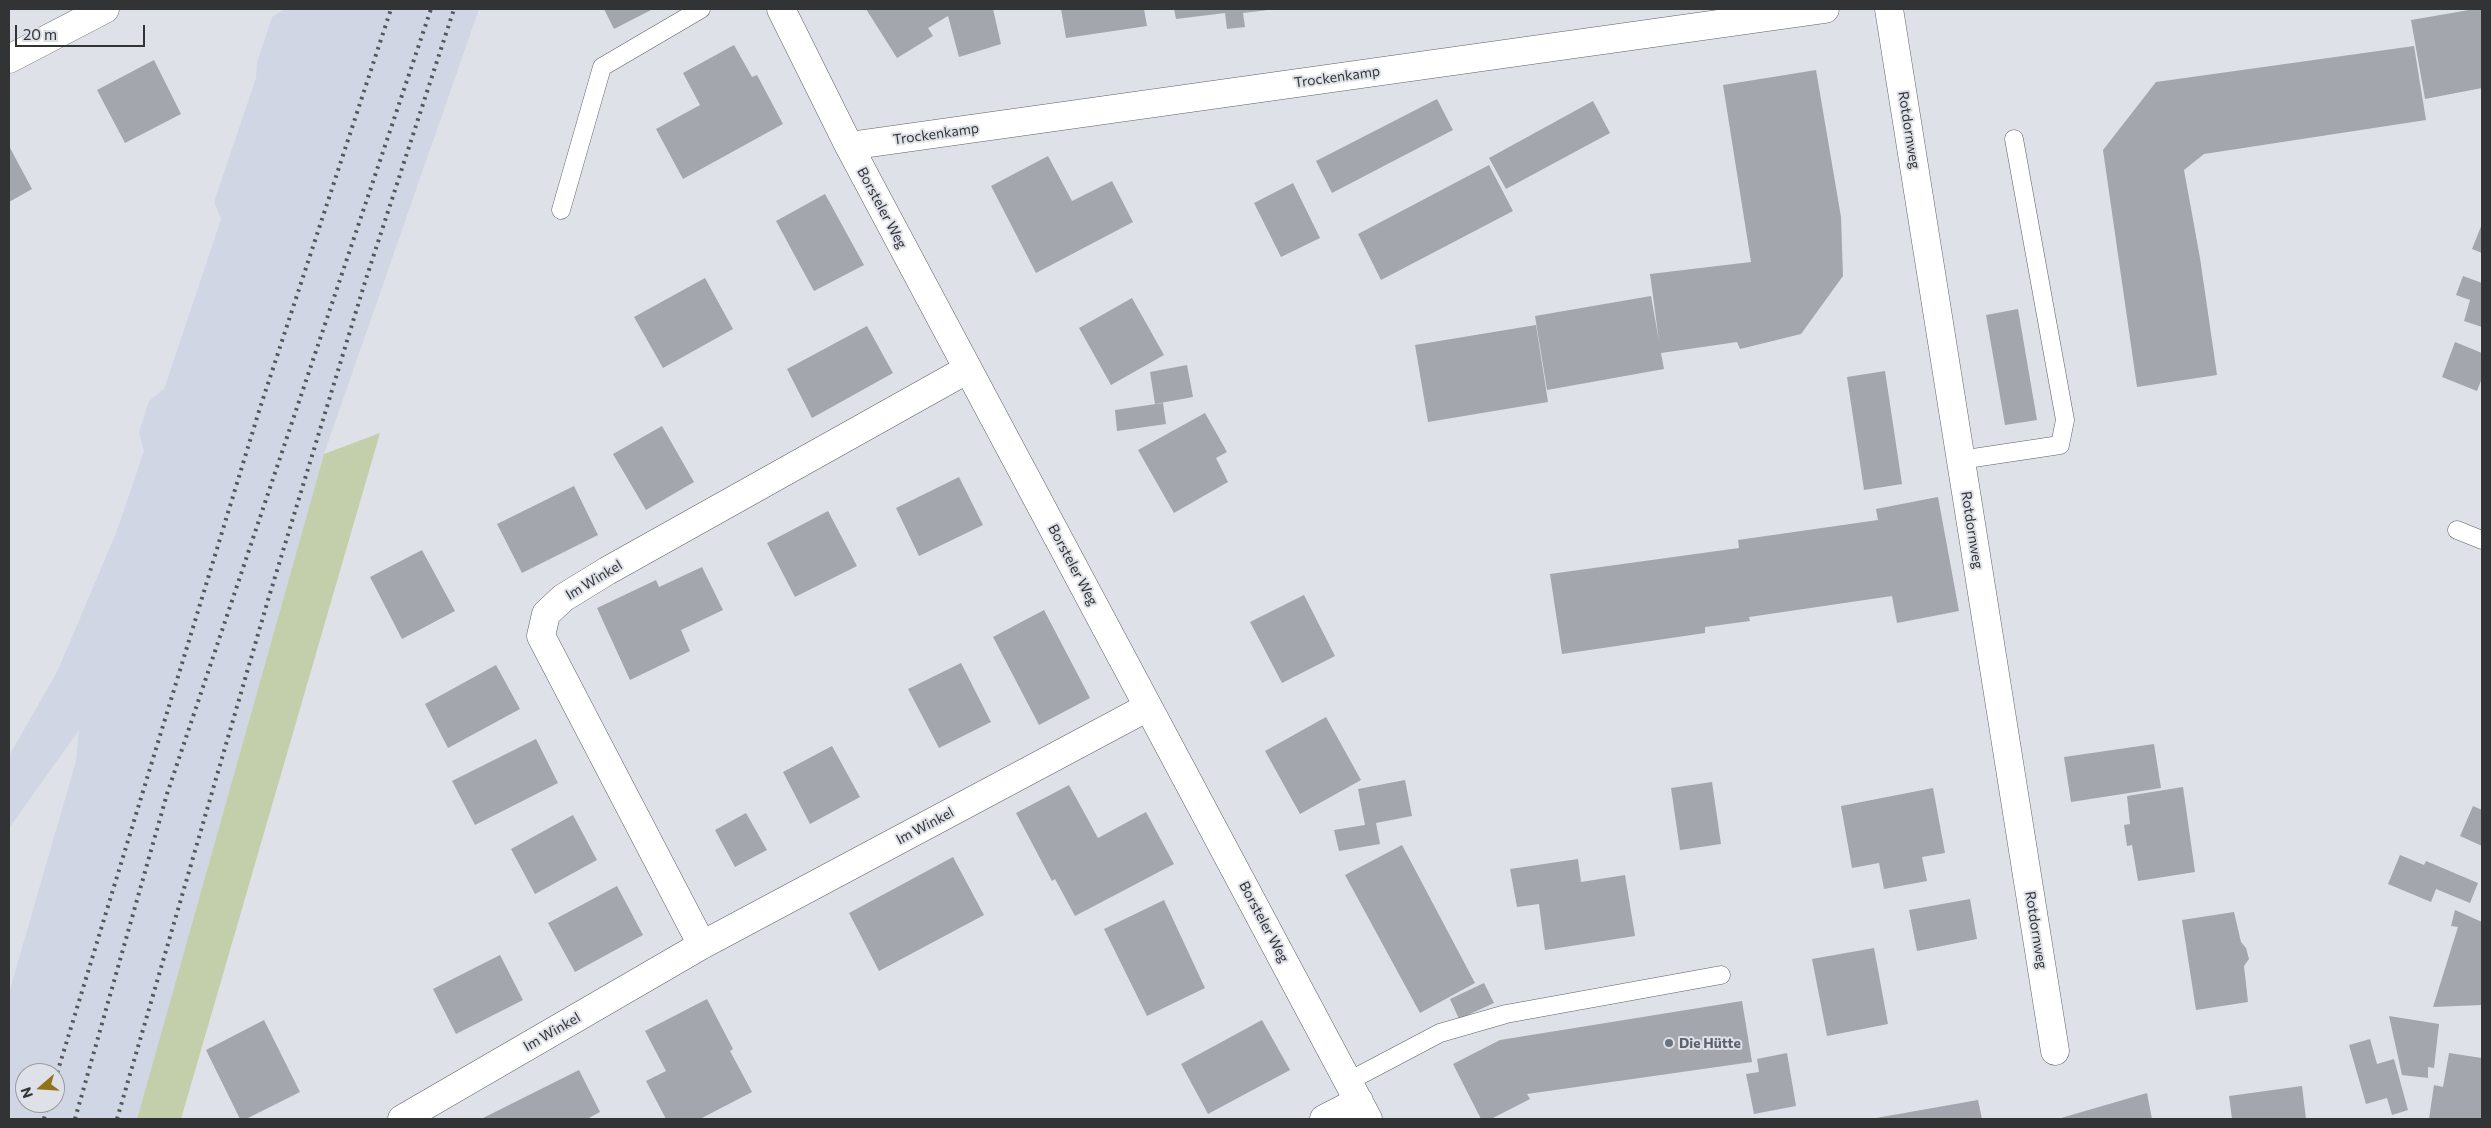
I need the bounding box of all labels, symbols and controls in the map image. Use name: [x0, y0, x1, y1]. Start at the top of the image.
scale bar: [18, 15, 148, 47]
text: 20 m: [23, 25, 57, 43]
street label: Trockenkamp: [1293, 63, 1381, 91]
street label: Rotdornweg: [1895, 90, 1923, 170]
street label: Trockenkamp: [892, 120, 980, 148]
street label: Borsteler Weg: [854, 165, 910, 251]
street label: Rotdornweg: [1958, 490, 1986, 570]
street label: Borsteler Weg: [1045, 522, 1101, 608]
street label: Im Winkel: [563, 557, 625, 603]
street label: Im Winkel: [893, 804, 957, 848]
street label: Borsteler Weg: [1236, 879, 1292, 965]
street label: Rotdornweg: [2022, 890, 2050, 970]
street label: Im Winkel: [521, 1009, 583, 1055]
place label: Die Hütte: [1679, 1035, 1741, 1051]
marker: Die Hütte: [1663, 1037, 1675, 1049]
north arrow: [15, 1063, 65, 1113]
text: N: [17, 1085, 36, 1100]

